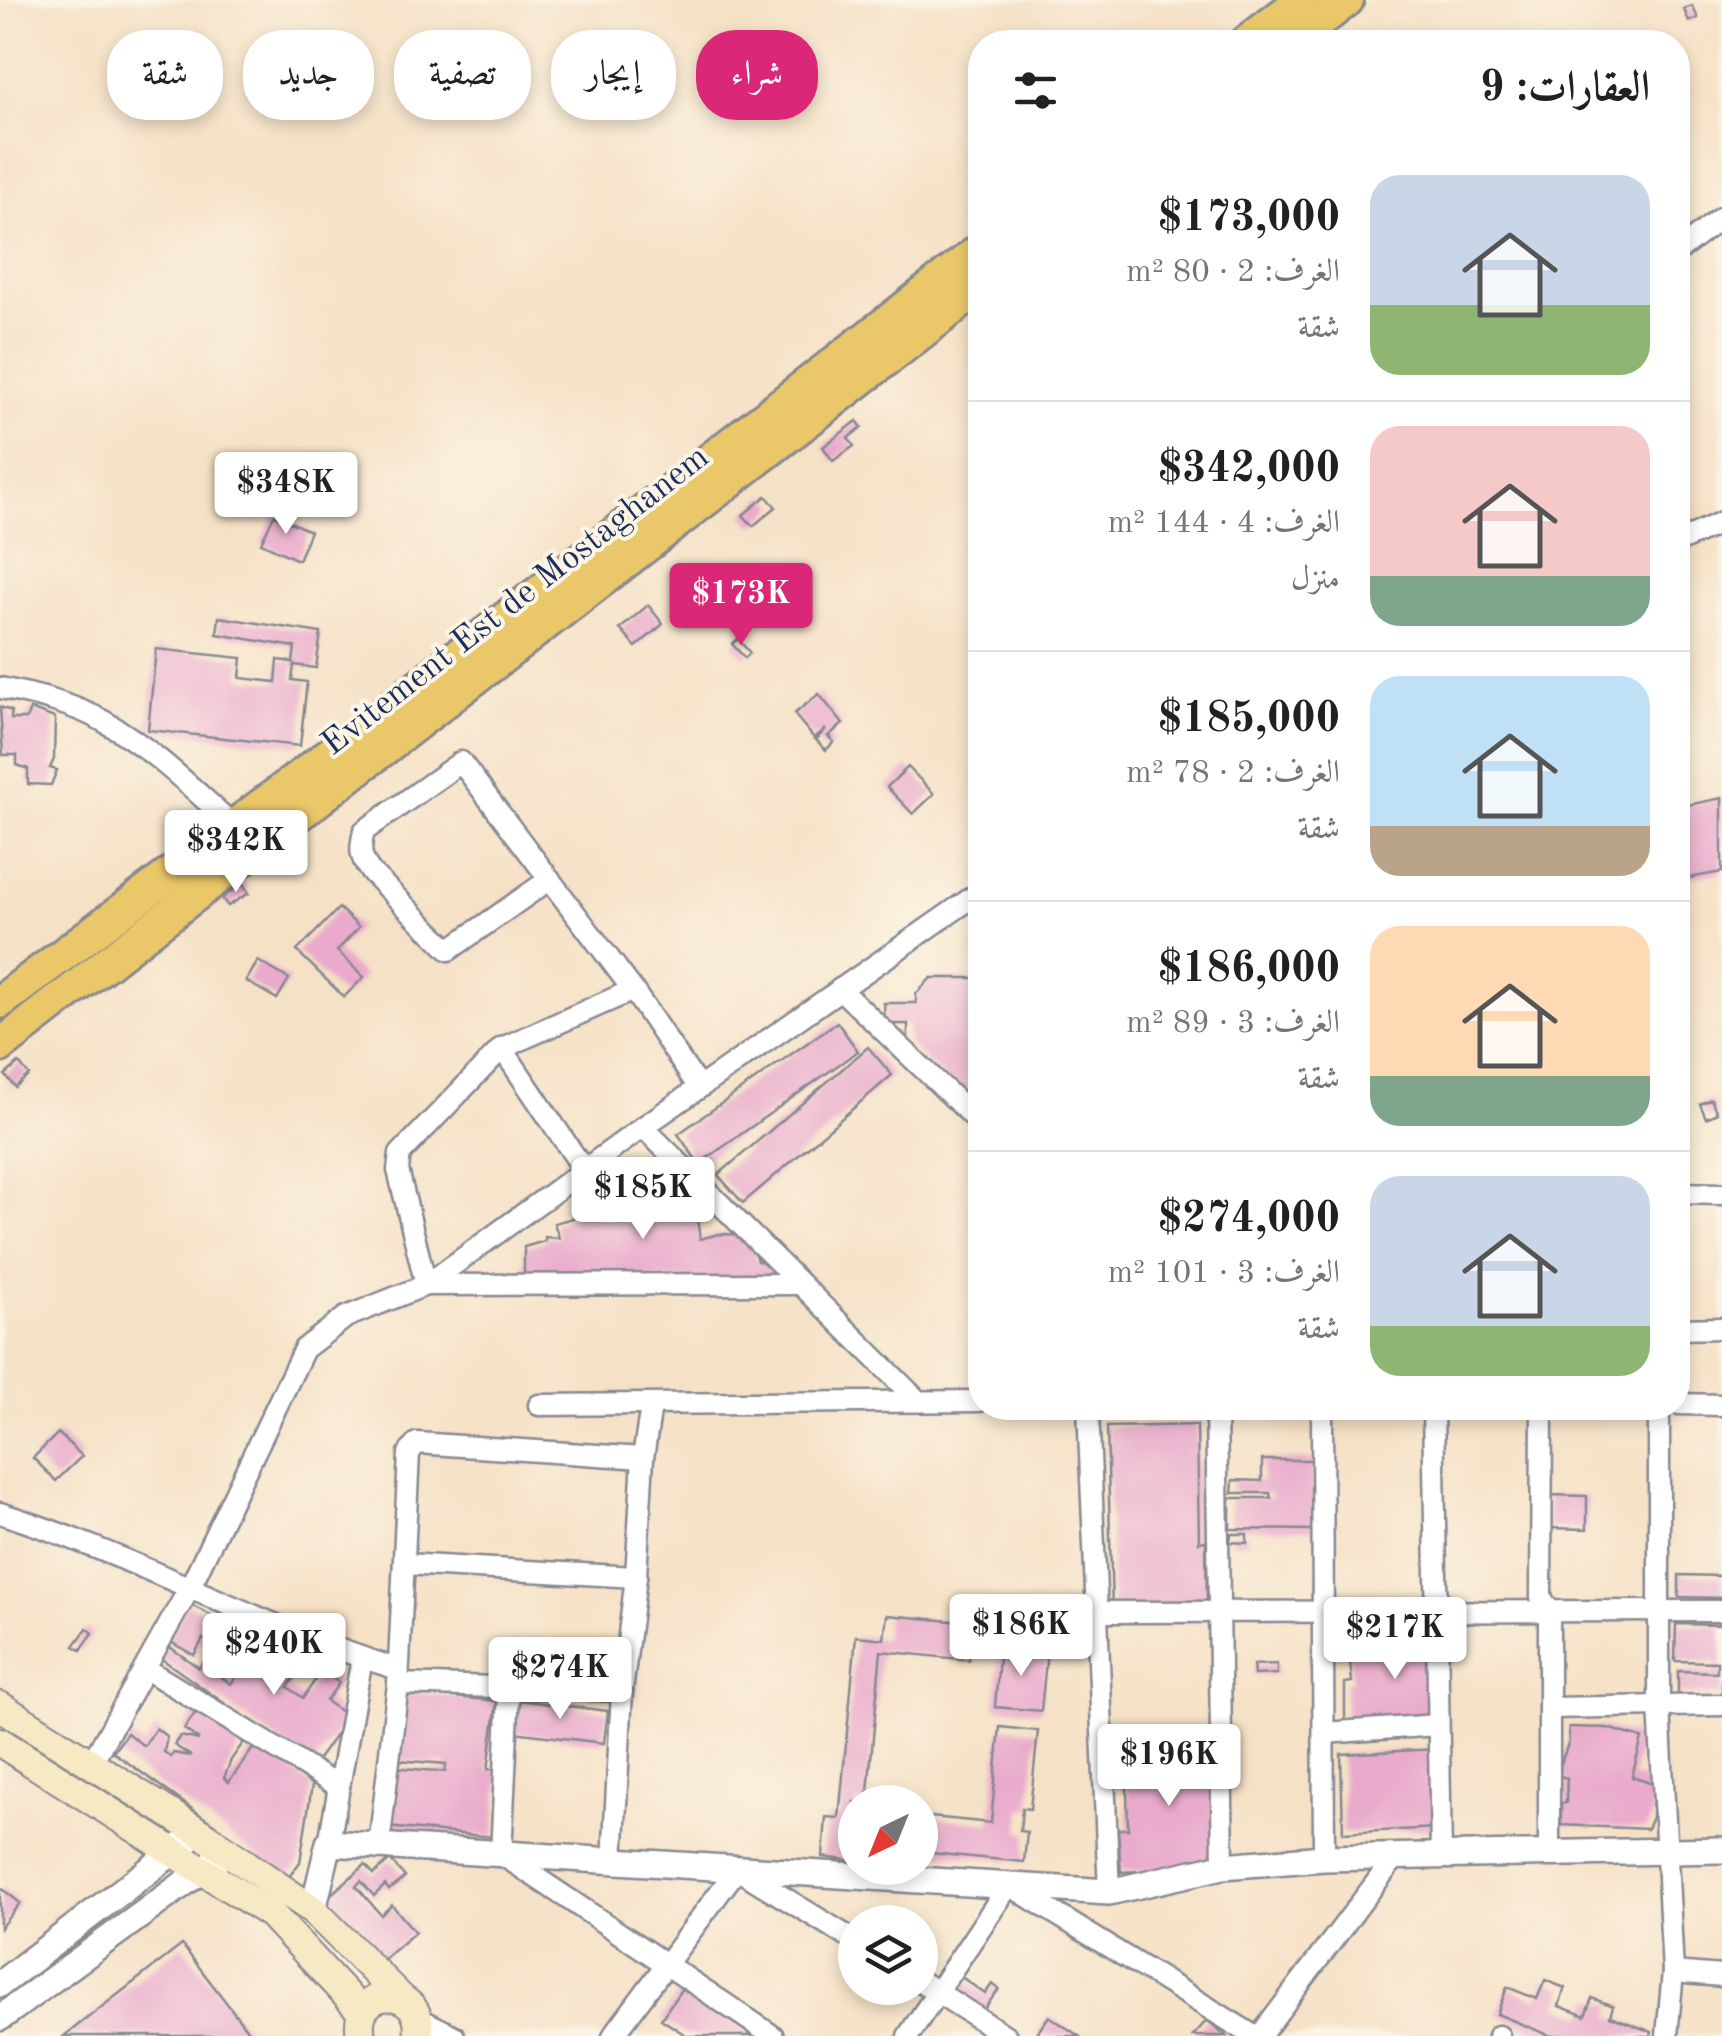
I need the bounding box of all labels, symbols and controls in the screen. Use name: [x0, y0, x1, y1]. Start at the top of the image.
chip: شقة: [107, 30, 223, 120]
chip: جديد: [243, 30, 374, 120]
chip: تصفية: [394, 30, 531, 120]
chip: إيجار: [551, 30, 676, 120]
chip: شراء: [696, 30, 818, 120]
icon: filters: [1008, 63, 1063, 118]
text: العقارات: 9: [1480, 68, 1650, 110]
text: $173,000: [1158, 198, 1340, 240]
icon: home: [1450, 215, 1570, 335]
text: الغرف: 2 · 80 m²: [1126, 257, 1340, 289]
text: شقة: [1298, 313, 1340, 345]
street label: Evitement Est de Mostaghanem: [316, 439, 716, 763]
text: $342,000: [1158, 449, 1340, 491]
pin: $348K: [216, 452, 356, 537]
icon: home: [1450, 466, 1570, 586]
text: $348K: [237, 468, 335, 500]
text: الغرف: 4 · 144 m²: [1108, 508, 1340, 540]
pin: $173K: [671, 563, 811, 648]
text: منزل: [1291, 564, 1340, 596]
text: $173K: [692, 579, 790, 611]
text: $185,000: [1158, 699, 1340, 741]
icon: home: [1450, 716, 1570, 836]
text: الغرف: 2 · 78 m²: [1126, 758, 1340, 790]
pin: $342K: [166, 810, 306, 895]
text: شقة: [1298, 814, 1340, 846]
text: $342K: [187, 826, 285, 858]
text: $186,000: [1158, 949, 1340, 991]
icon: home: [1450, 966, 1570, 1086]
text: الغرف: 3 · 89 m²: [1126, 1008, 1340, 1040]
text: شقة: [1298, 1064, 1340, 1096]
pin: $185K: [573, 1157, 713, 1242]
text: $185K: [594, 1173, 692, 1205]
text: $274,000: [1158, 1199, 1340, 1241]
icon: home: [1450, 1216, 1570, 1336]
text: الغرف: 3 · 101 m²: [1108, 1258, 1340, 1290]
text: شقة: [1298, 1314, 1340, 1346]
pin: $186K: [951, 1594, 1091, 1679]
pin: $217K: [1325, 1597, 1465, 1682]
text: $186K: [972, 1610, 1070, 1642]
pin: $240K: [204, 1613, 344, 1698]
text: $217K: [1346, 1613, 1444, 1645]
text: $240K: [225, 1629, 323, 1661]
pin: $274K: [490, 1637, 630, 1722]
text: $274K: [511, 1653, 609, 1685]
pin: $196K: [1099, 1724, 1239, 1809]
text: $196K: [1120, 1740, 1218, 1772]
north arrow: [838, 1785, 938, 1885]
map controls: [838, 1785, 938, 2005]
button: layers: [838, 1905, 938, 2005]

